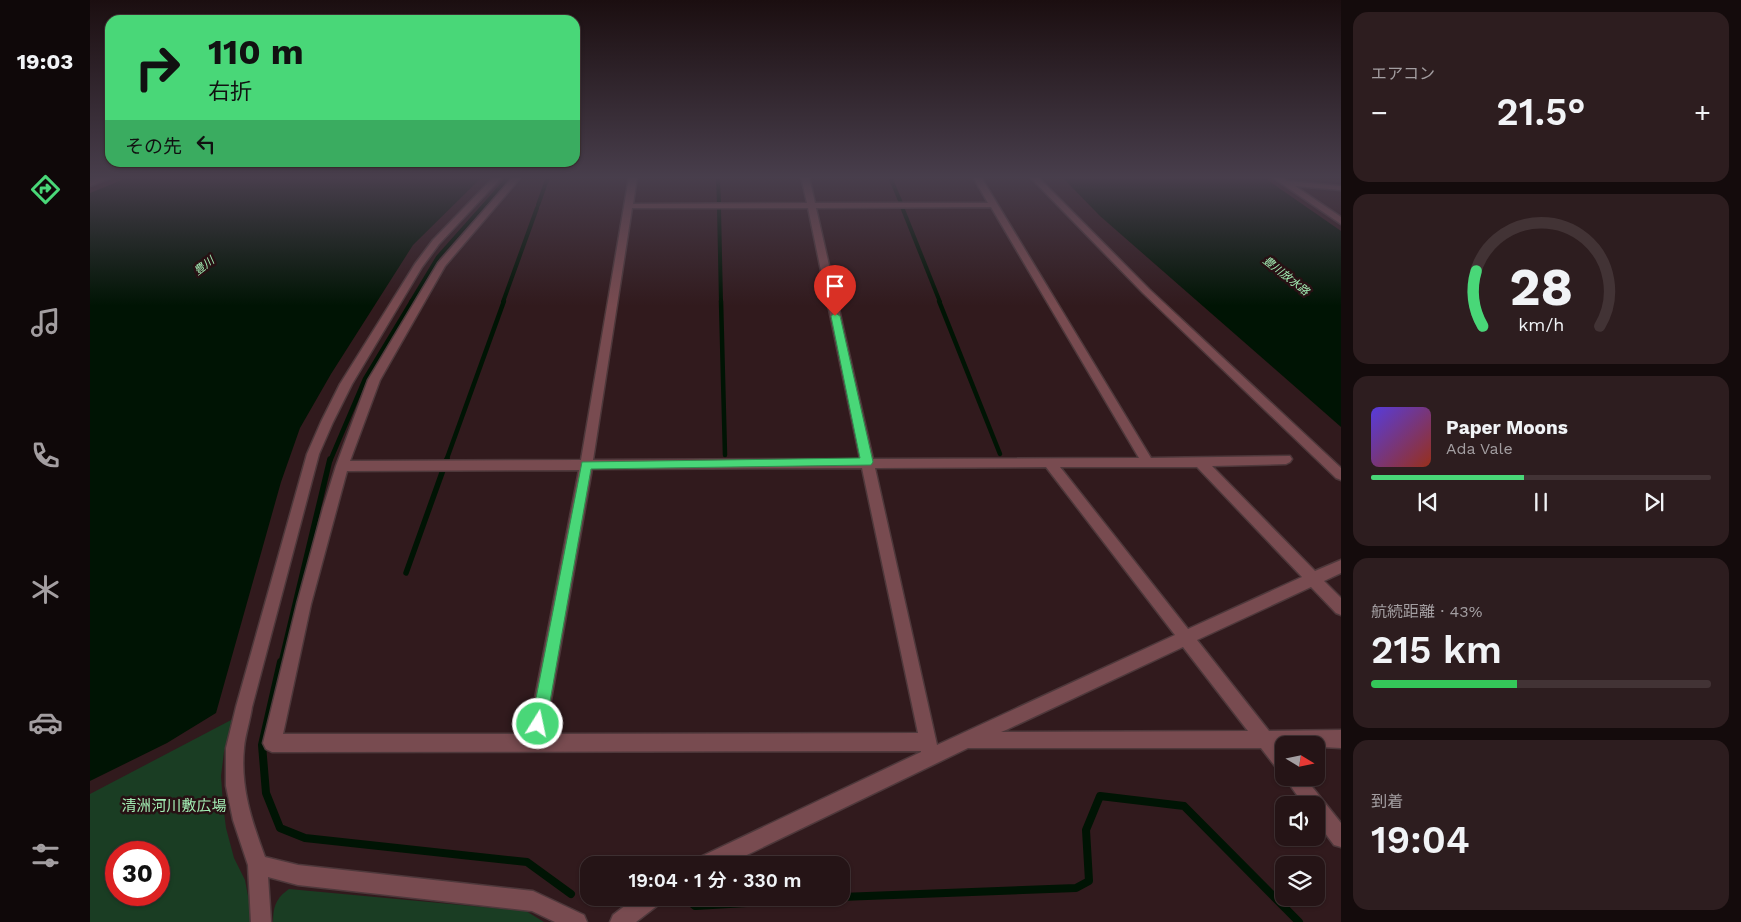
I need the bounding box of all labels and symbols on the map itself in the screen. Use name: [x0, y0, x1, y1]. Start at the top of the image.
water label: 豊川: [191, 253, 217, 278]
water label: 豊川放水路: [1260, 254, 1312, 299]
pin: [814, 265, 856, 316]
position arrow: [511, 697, 563, 749]
north arrow: [1275, 736, 1325, 786]
park label: 清洲河川敷広場: [121, 797, 227, 815]
speed limit sign: 30: [105, 841, 170, 906]

